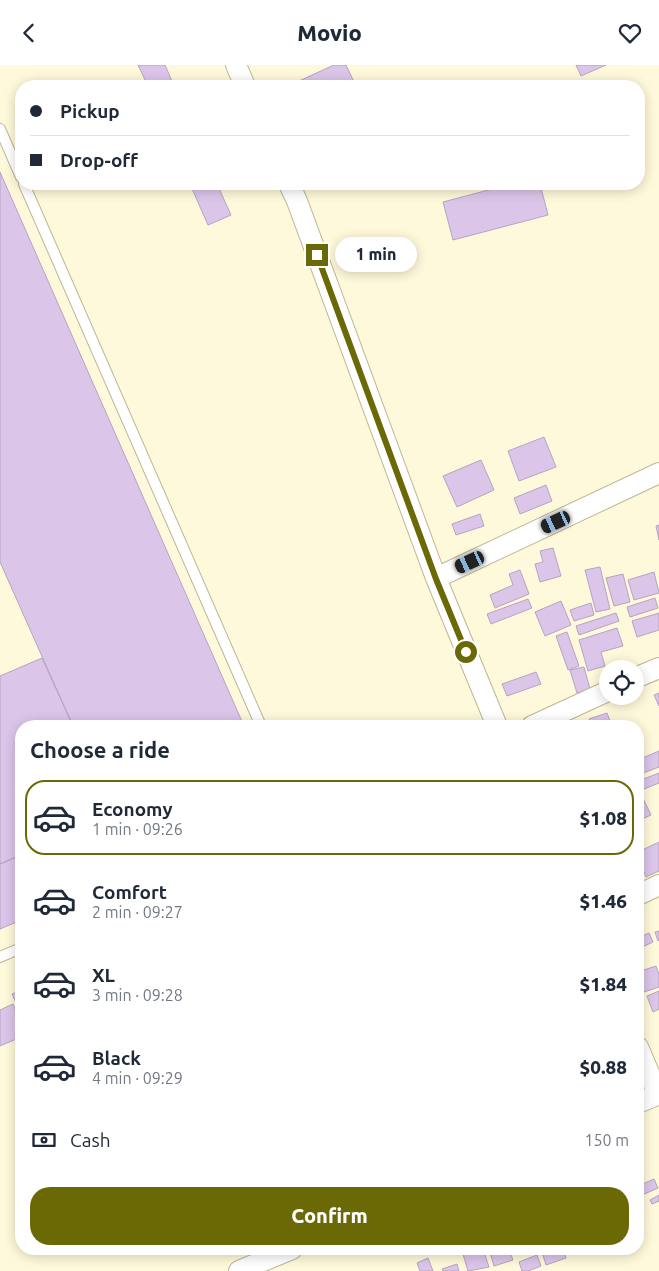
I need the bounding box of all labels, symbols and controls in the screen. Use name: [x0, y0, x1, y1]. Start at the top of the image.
icon: back: [15, 19, 43, 47]
icon: heart: [616, 19, 644, 47]
text: Movio: [297, 20, 362, 45]
text: Pickup: [60, 100, 120, 122]
text: Drop-off: [60, 149, 138, 171]
callout: 1 min: [334, 237, 417, 273]
route end: [306, 244, 328, 266]
text: 1 min: [356, 245, 396, 263]
car: [539, 509, 572, 535]
car: [453, 549, 486, 575]
route start: [455, 641, 477, 663]
map controls: [599, 660, 644, 705]
button: locate: [599, 660, 644, 705]
text: Choose a ride: [30, 737, 170, 762]
icon: car: [32, 795, 77, 840]
text: Economy: [92, 798, 173, 820]
text: $1.08: [579, 807, 627, 829]
text: 1 min · 09:26: [92, 820, 183, 838]
icon: car: [32, 878, 77, 923]
text: Comfort: [92, 881, 167, 903]
text: $1.46: [579, 890, 627, 912]
text: 2 min · 09:27: [92, 903, 183, 921]
icon: car: [32, 961, 77, 1006]
text: XL: [92, 964, 115, 986]
text: $1.84: [579, 973, 627, 995]
text: 3 min · 09:28: [92, 986, 183, 1004]
icon: car: [32, 1044, 77, 1089]
text: Black: [92, 1047, 141, 1069]
text: $0.88: [579, 1056, 627, 1078]
text: 4 min · 09:29: [92, 1069, 183, 1087]
icon: cash: [30, 1126, 58, 1154]
text: Cash: [70, 1129, 111, 1151]
text: 150 m: [584, 1131, 629, 1149]
button: Confirm: [30, 1187, 629, 1245]

